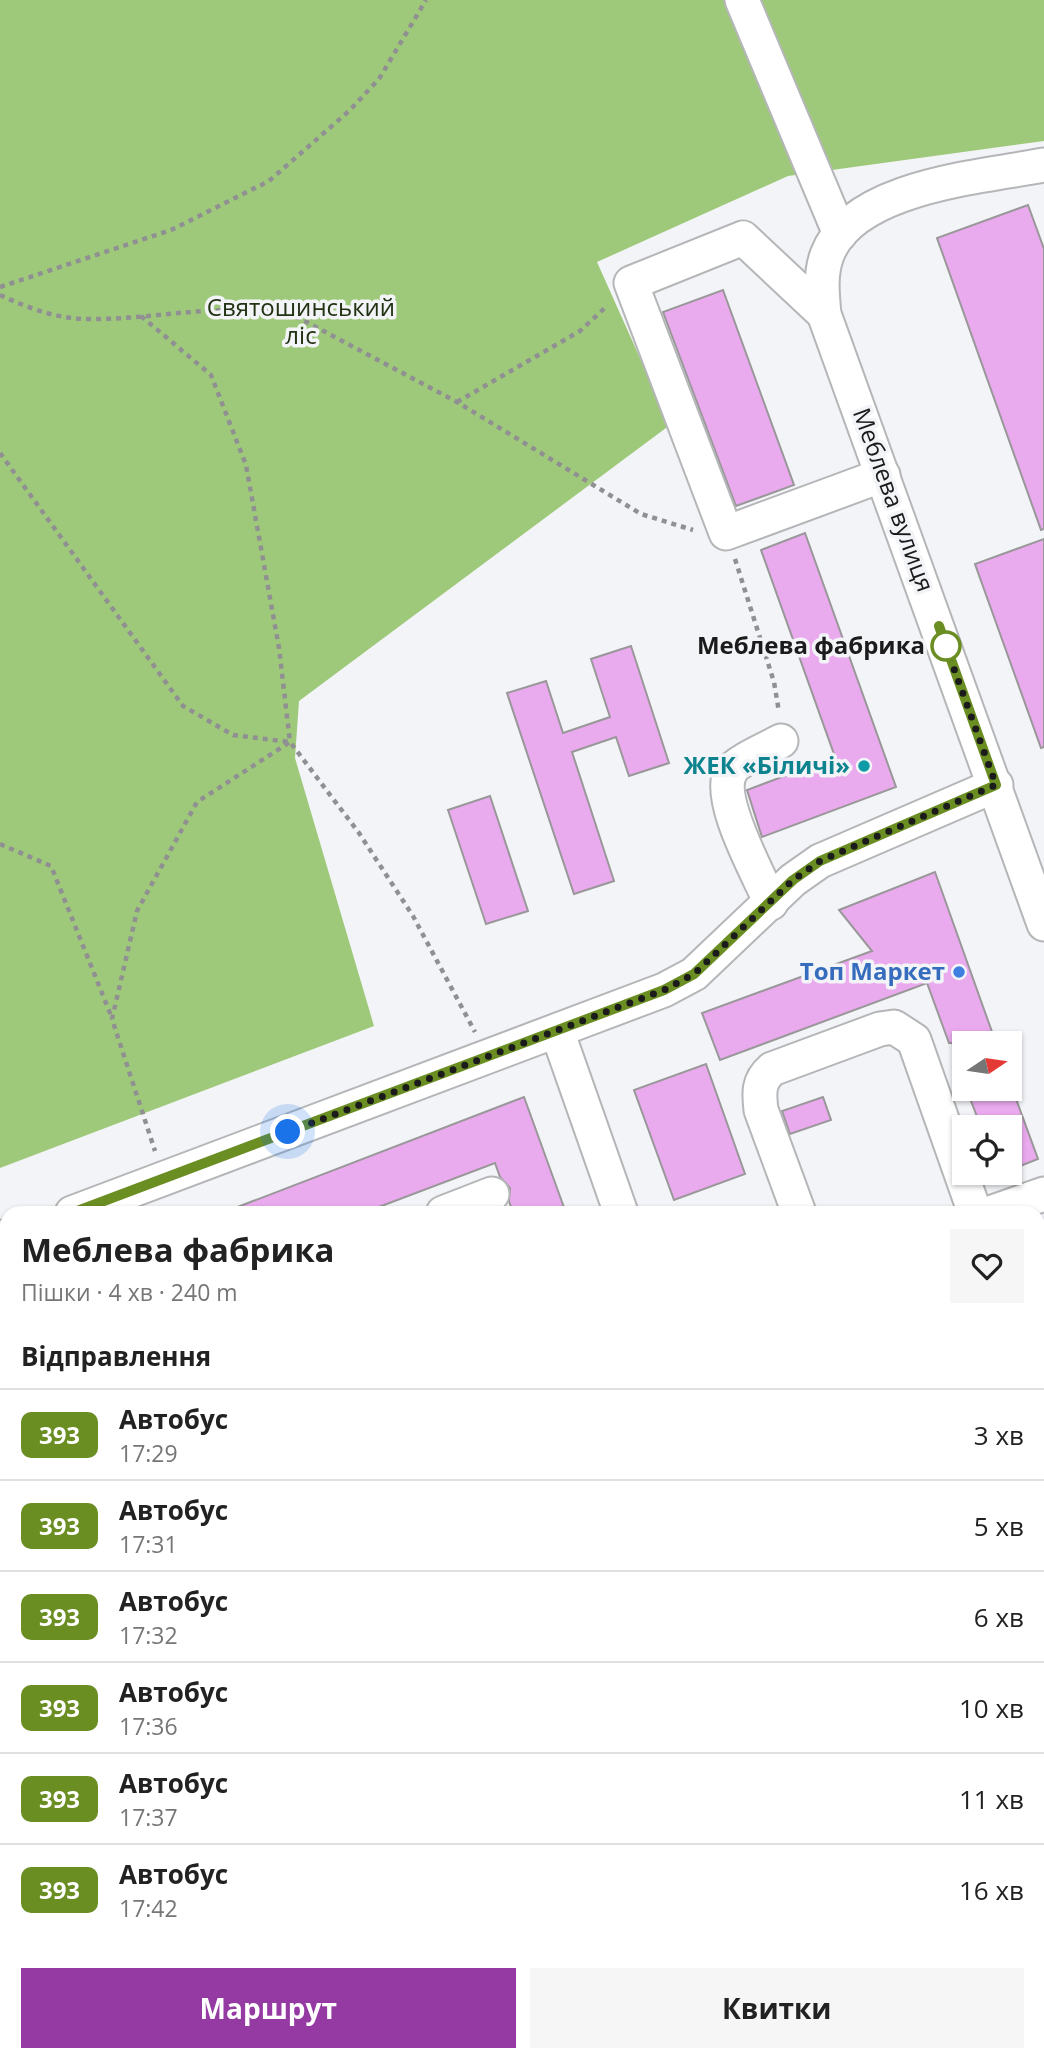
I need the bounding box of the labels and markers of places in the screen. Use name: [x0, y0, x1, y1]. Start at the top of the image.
place label: Меблева фабрика: [697, 628, 925, 661]
marker: Меблева фабрика: [931, 631, 961, 661]
place label: ЖЕК «Біличі»: [684, 748, 850, 781]
marker: ЖЕК «Біличі»: [856, 758, 872, 774]
place label: Топ Маркет: [800, 954, 945, 987]
marker: Топ Маркет: [951, 964, 967, 980]

